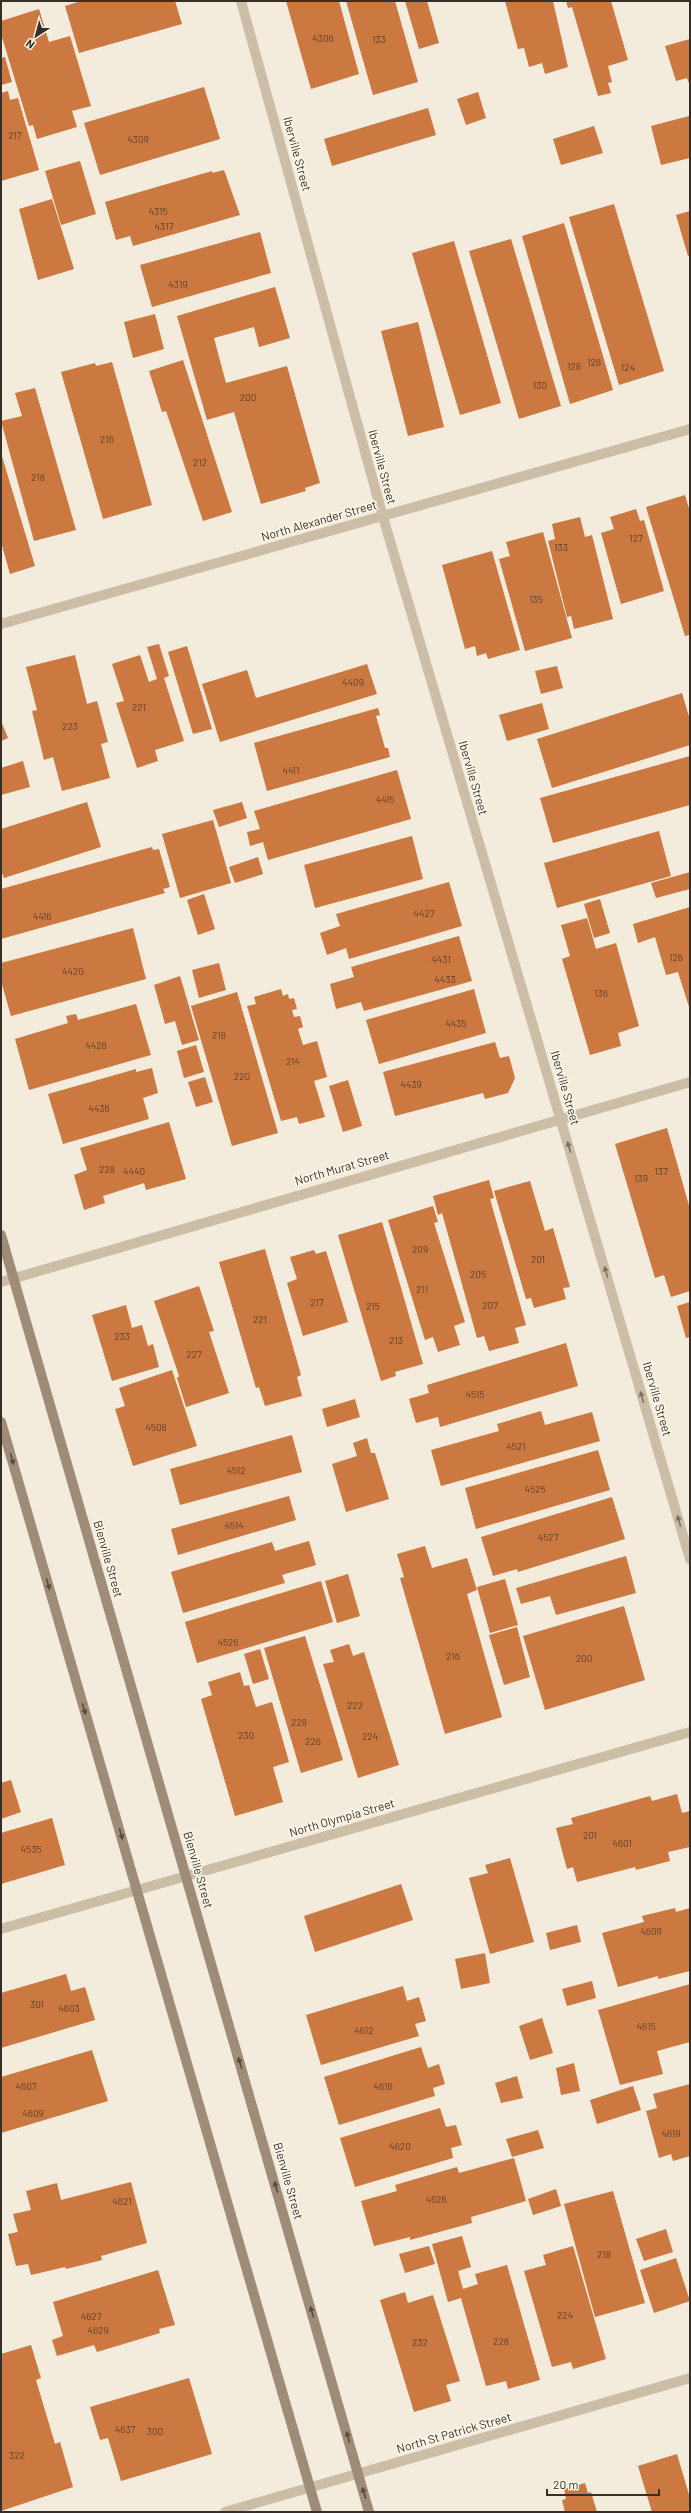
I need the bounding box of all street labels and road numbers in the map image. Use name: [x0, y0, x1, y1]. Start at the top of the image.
street label: Iberville Street: [281, 115, 315, 193]
street label: Iberville Street: [366, 428, 400, 506]
street label: North Alexander Street: [259, 497, 378, 543]
street label: Iberville Street: [457, 739, 491, 816]
street label: Iberville Street: [549, 1049, 583, 1126]
street label: North Murat Street: [293, 1147, 390, 1187]
street label: Iberville Street: [641, 1360, 675, 1437]
street label: Bienville Street: [91, 1519, 127, 1599]
street label: North Olympia Street: [287, 1795, 396, 1839]
street label: Bienville Street: [181, 1830, 217, 1910]
street label: Bienville Street: [271, 2141, 307, 2221]
street label: North St Patrick Street: [395, 2409, 513, 2455]

